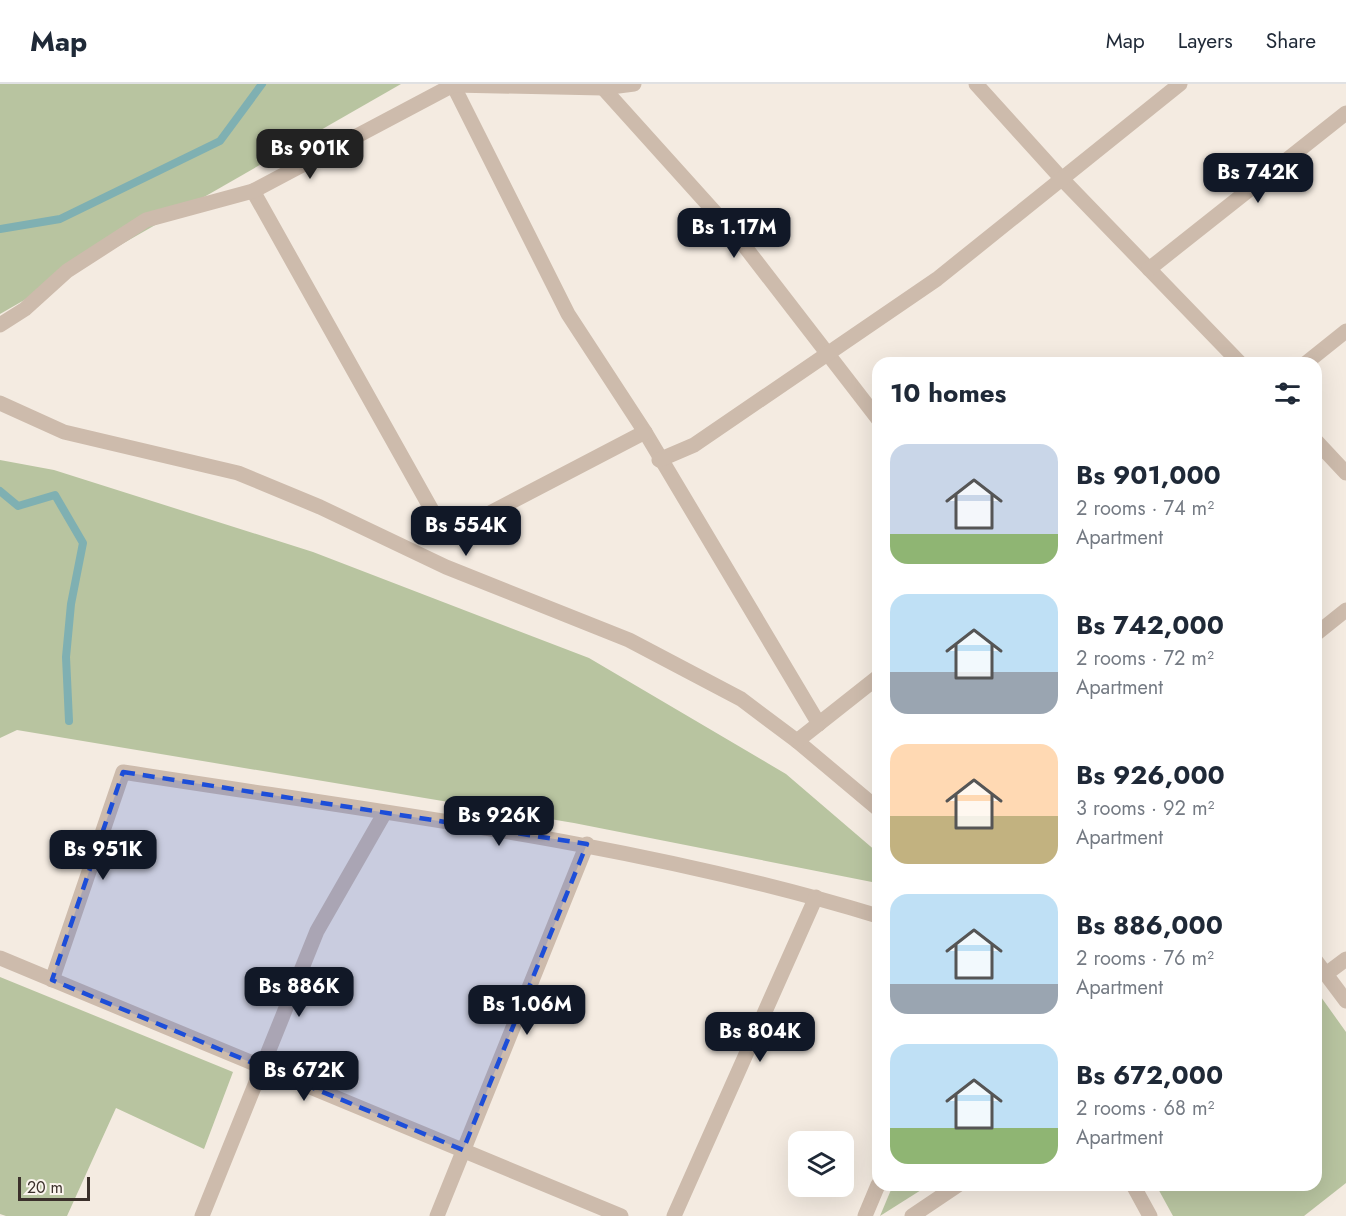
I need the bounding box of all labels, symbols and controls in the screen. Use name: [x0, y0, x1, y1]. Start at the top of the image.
text: Map: [30, 21, 87, 62]
text: Map: [1106, 26, 1145, 56]
text: Layers: [1178, 26, 1233, 56]
text: Share: [1266, 26, 1316, 56]
pin: Bs 901K: [255, 129, 365, 180]
text: Bs 901K: [270, 134, 350, 163]
pin: Bs 742K: [1203, 153, 1313, 204]
text: Bs 742K: [1217, 158, 1299, 187]
pin: Bs 1.17M: [672, 208, 796, 259]
text: Bs 1.17M: [691, 213, 777, 242]
text: 10 homes: [890, 374, 1006, 412]
icon: filters: [1271, 377, 1304, 410]
text: Bs 901,000: [1076, 456, 1221, 494]
icon: home: [938, 468, 1010, 540]
text: 2 rooms · 74 m²: [1076, 494, 1214, 523]
pin: Bs 554K: [411, 506, 521, 557]
text: Bs 554K: [425, 511, 507, 540]
text: Apartment: [1076, 523, 1163, 552]
text: Bs 742,000: [1076, 606, 1224, 644]
icon: home: [938, 618, 1010, 690]
text: 2 rooms · 72 m²: [1076, 644, 1214, 673]
text: Apartment: [1076, 673, 1163, 702]
text: Bs 926,000: [1076, 756, 1225, 794]
icon: home: [938, 768, 1010, 840]
text: 3 rooms · 92 m²: [1076, 794, 1214, 823]
pin: Bs 926K: [444, 796, 554, 847]
text: Bs 926K: [458, 801, 540, 830]
text: Apartment: [1076, 823, 1163, 852]
pin: Bs 951K: [48, 830, 158, 881]
text: Bs 951K: [64, 835, 142, 864]
text: Bs 886,000: [1076, 906, 1223, 944]
icon: home: [938, 918, 1010, 990]
text: 2 rooms · 76 m²: [1076, 944, 1214, 973]
pin: Bs 886K: [244, 967, 354, 1018]
text: Bs 886K: [259, 972, 339, 1001]
text: Apartment: [1076, 973, 1163, 1002]
pin: Bs 1.06M: [465, 985, 589, 1036]
text: Bs 1.06M: [482, 990, 572, 1019]
pin: Bs 804K: [705, 1012, 815, 1063]
text: Bs 804K: [719, 1017, 801, 1046]
pin: Bs 672K: [249, 1051, 359, 1102]
text: Bs 672K: [264, 1056, 344, 1085]
text: Bs 672,000: [1076, 1056, 1223, 1094]
icon: home: [938, 1068, 1010, 1140]
text: 2 rooms · 68 m²: [1076, 1094, 1214, 1123]
text: Apartment: [1076, 1123, 1163, 1152]
map controls: [788, 1131, 854, 1197]
button: layers: [788, 1131, 854, 1197]
scale bar: [18, 1174, 90, 1202]
text: 20 m: [27, 1176, 63, 1199]

